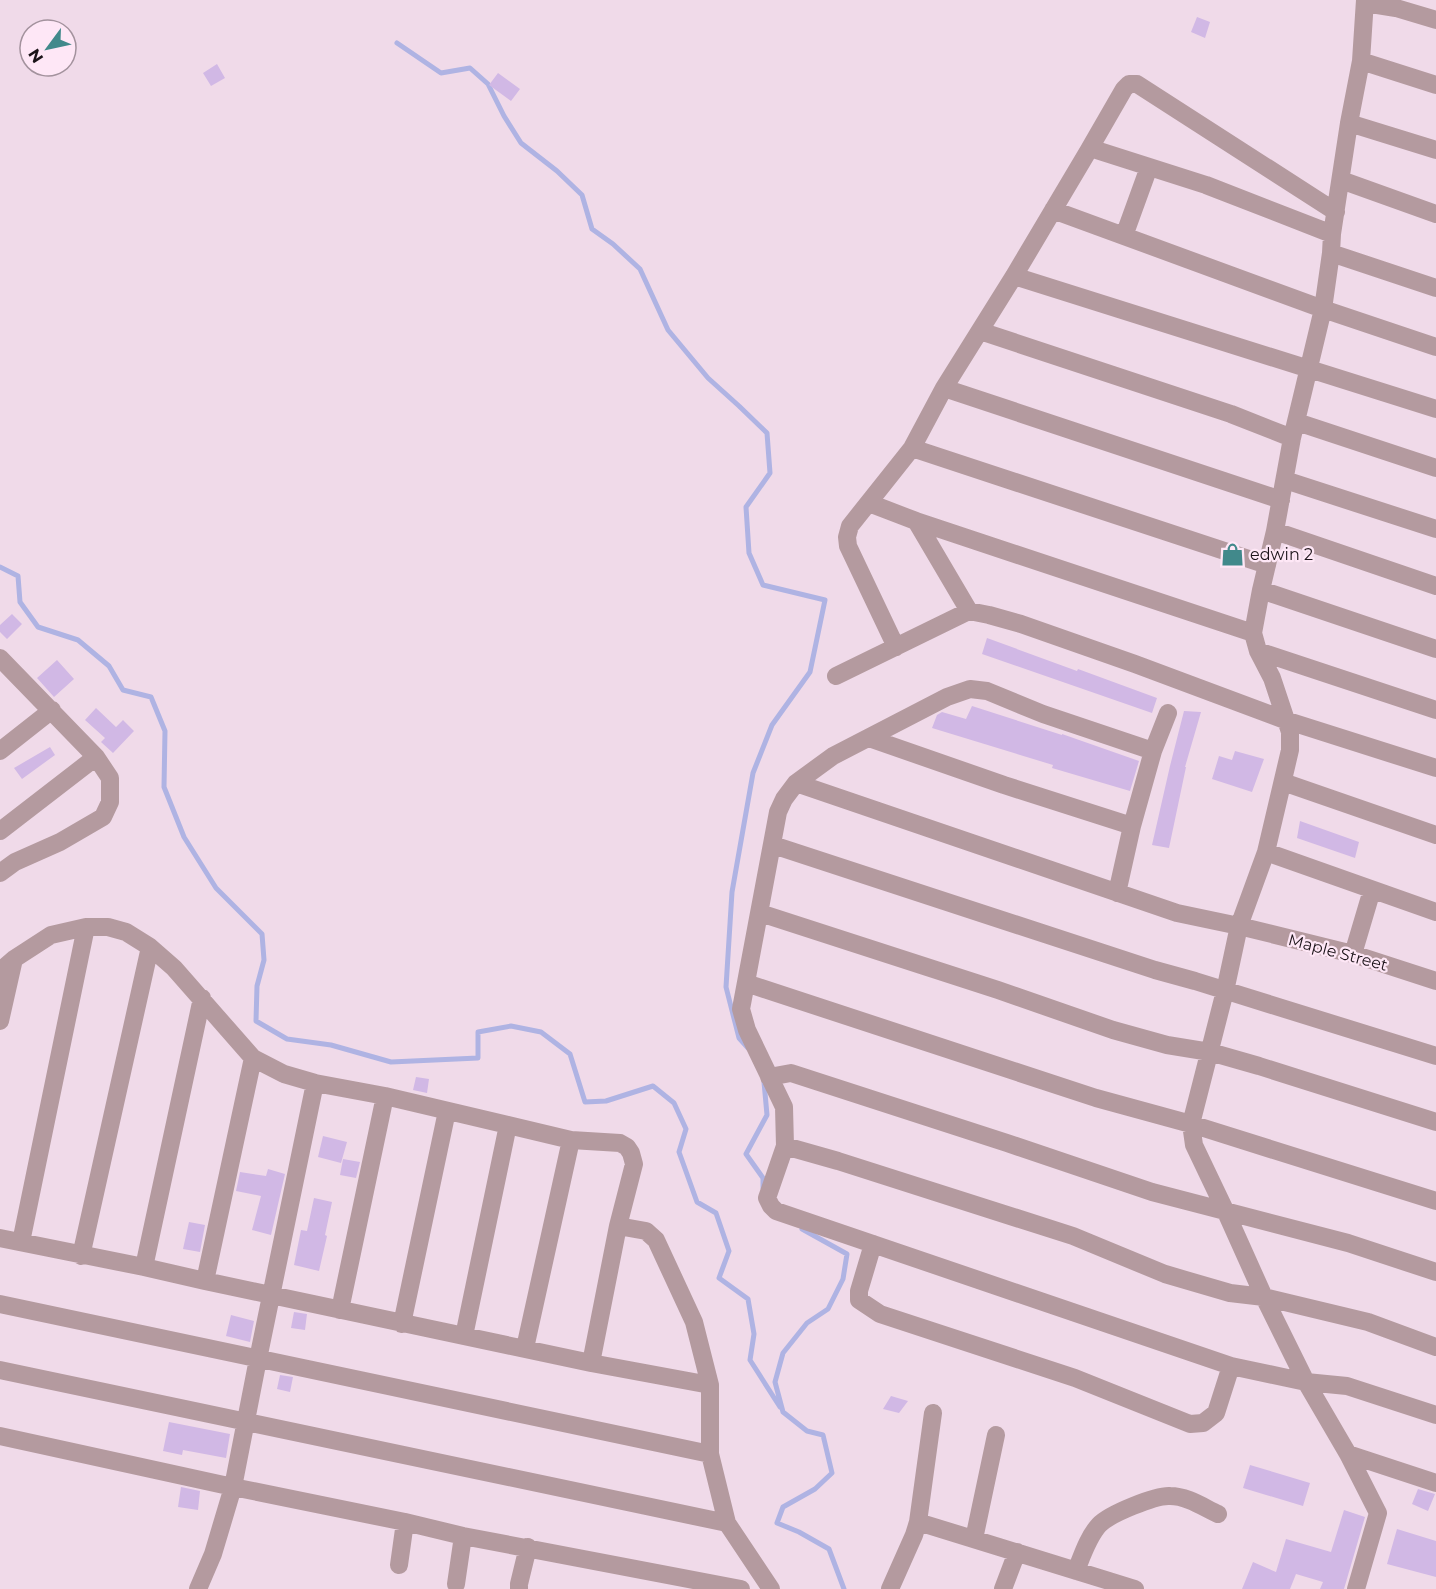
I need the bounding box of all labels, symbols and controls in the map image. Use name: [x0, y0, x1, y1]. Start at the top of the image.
north arrow: [18, 18, 78, 78]
text: N: [24, 45, 47, 66]
shop icon: edwin 2: [1219, 541, 1245, 567]
place label: edwin 2: [1250, 545, 1313, 564]
street label: Maple Street: [1286, 930, 1390, 975]

